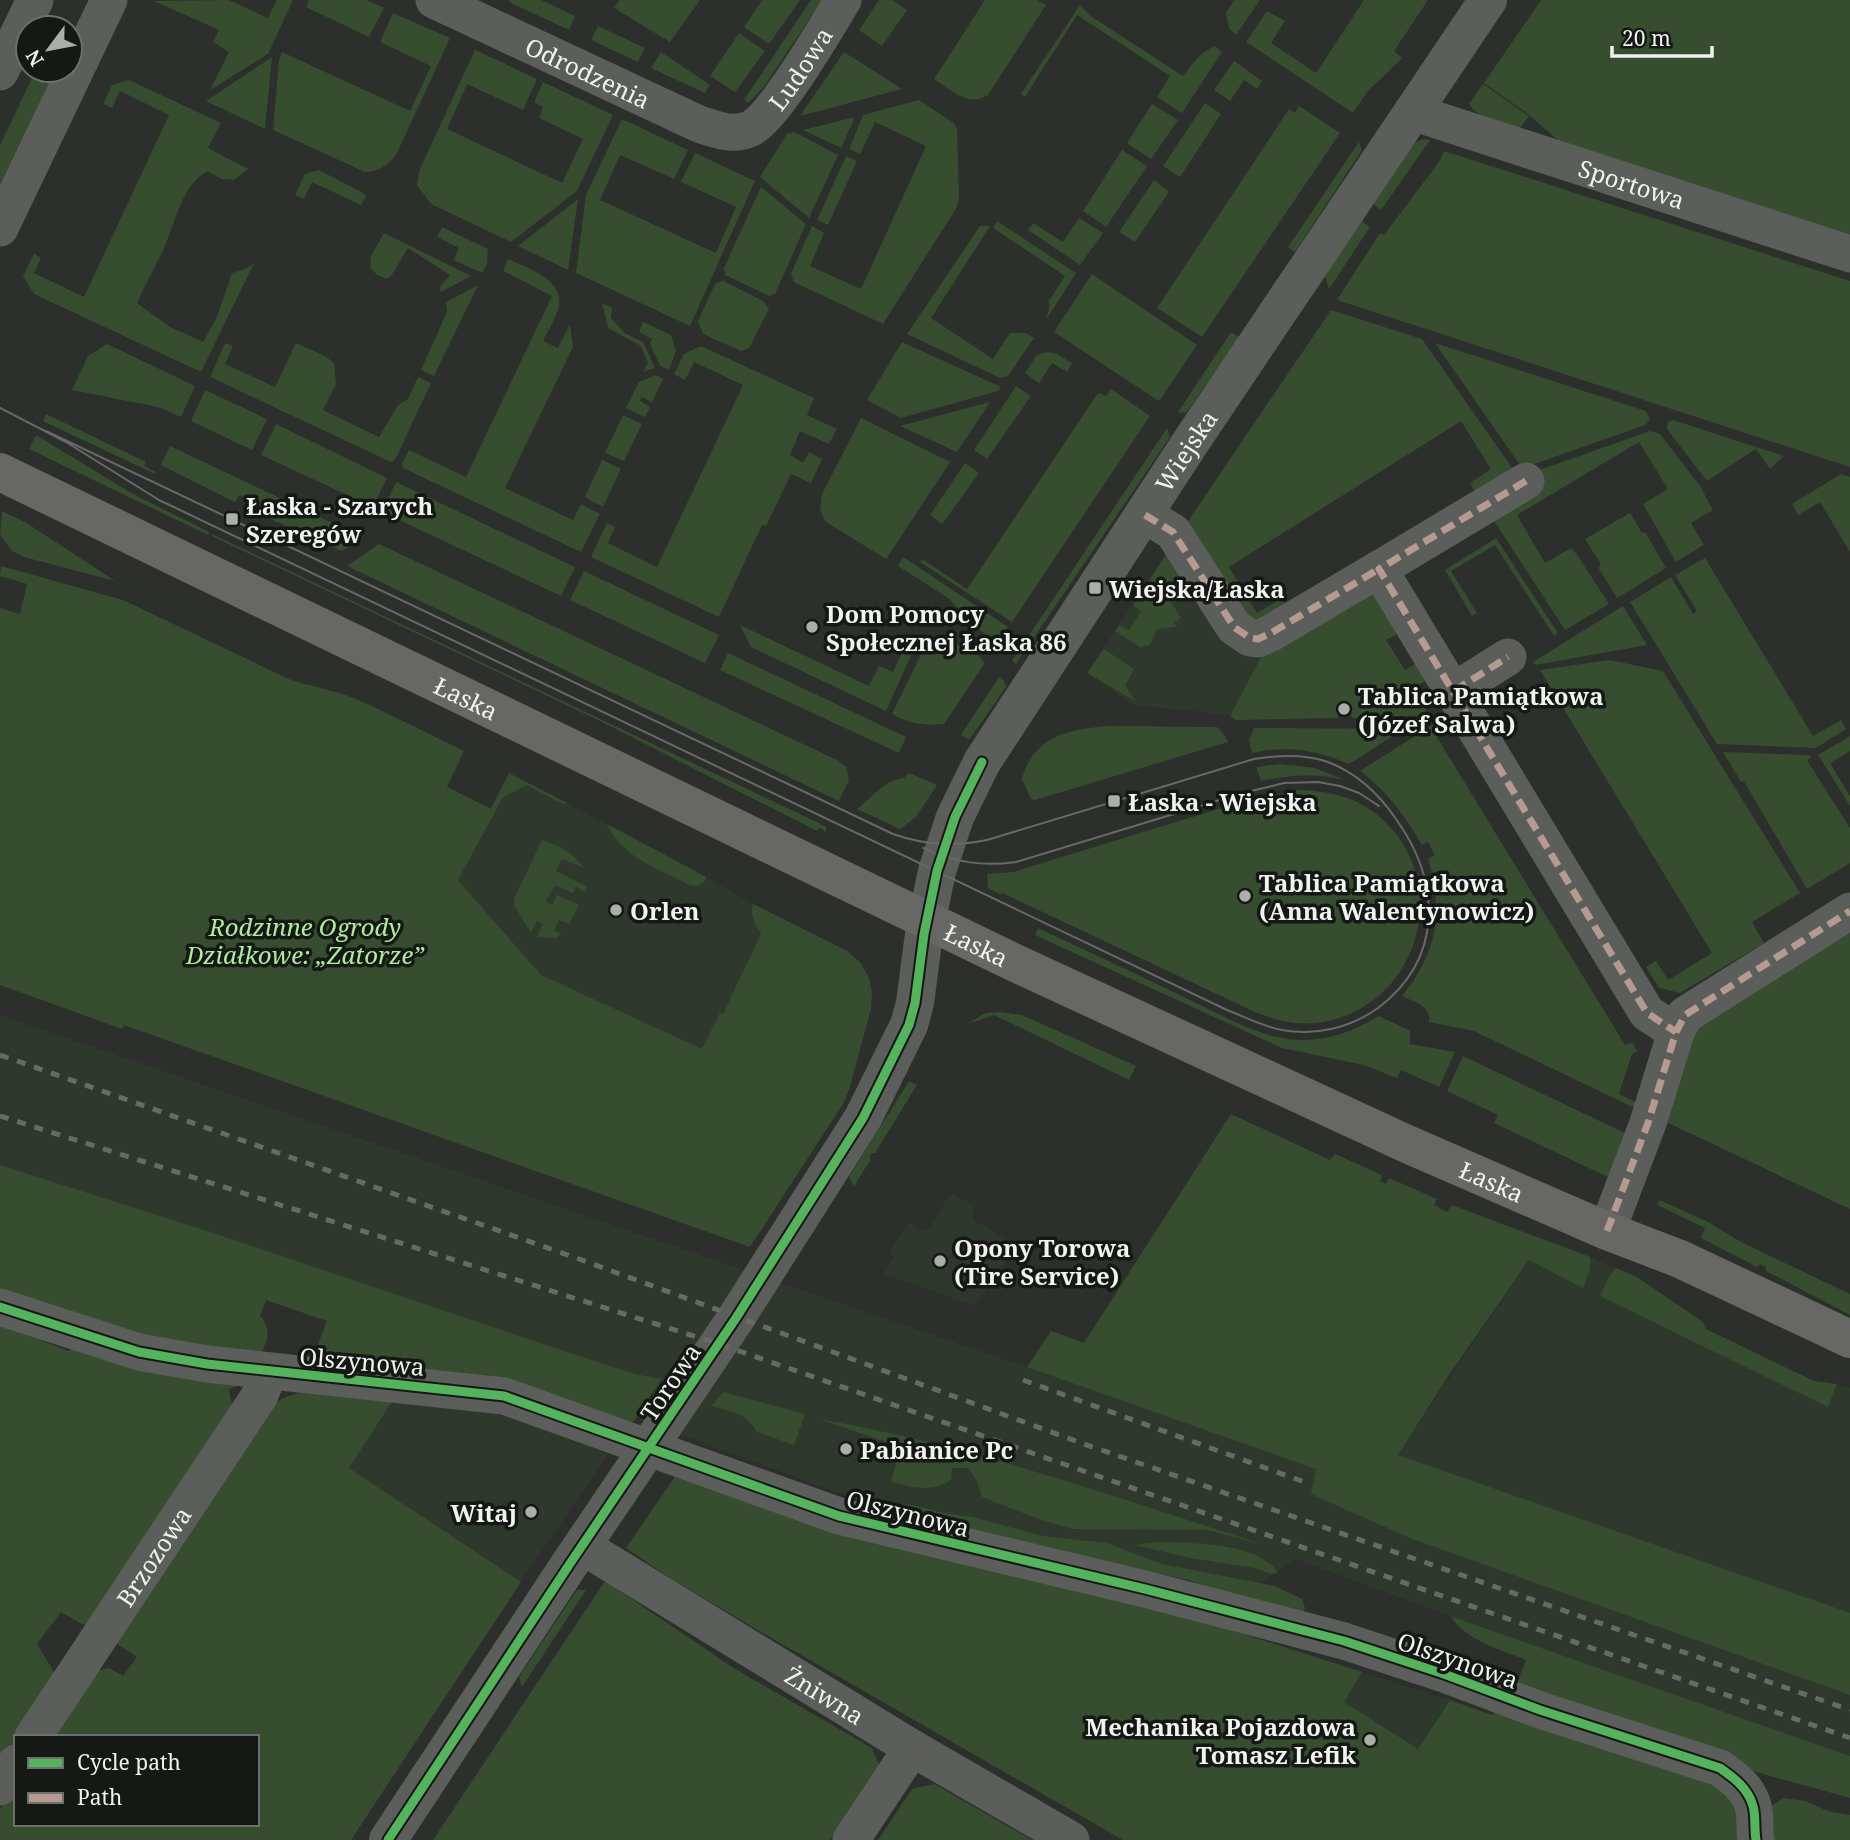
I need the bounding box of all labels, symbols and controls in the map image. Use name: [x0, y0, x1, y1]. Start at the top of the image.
north arrow: [14, 14, 84, 84]
scale bar: [1612, 14, 1712, 58]
street label: Ludowa: [760, 21, 839, 117]
text: 20 m: [1622, 24, 1671, 52]
street label: Odrodzenia: [520, 29, 656, 115]
text: N: [20, 45, 50, 71]
street label: Sportowa: [1575, 151, 1689, 216]
street label: Wiejska: [1147, 403, 1224, 498]
place label: Łaska - Szarych Szeregów: [246, 489, 433, 550]
marker: Łaska - Szarych Szeregów: [224, 511, 240, 527]
place label: Wiejska/Łaska: [1109, 572, 1285, 605]
marker: Wiejska/Łaska: [1087, 580, 1103, 596]
place label: Dom Pomocy Społecznej Łaska 86: [826, 597, 1067, 658]
marker: Dom Pomocy Społecznej Łaska 86: [804, 619, 820, 635]
street label: Łaska: [429, 668, 504, 727]
place label: Tablica Pamiątkowa (Józef Salwa): [1358, 679, 1604, 740]
marker: Tablica Pamiątkowa (Józef Salwa): [1336, 701, 1352, 717]
place label: Łaska - Wiejska: [1128, 785, 1317, 818]
marker: Łaska - Wiejska: [1106, 793, 1122, 809]
place label: Tablica Pamiątkowa (Anna Walentynowicz): [1259, 866, 1534, 927]
marker: Tablica Pamiątkowa (Anna Walentynowicz): [1237, 888, 1253, 904]
place label: Orlen: [630, 894, 700, 927]
marker: Orlen: [608, 902, 624, 918]
park label: Rodzinne Ogrody Działkowe: „Zatorze”: [185, 910, 425, 971]
street label: Łaska: [939, 915, 1014, 974]
street label: Łaska: [1455, 1153, 1529, 1209]
place label: Opony Torowa (Tire Service): [954, 1231, 1131, 1292]
marker: Opony Torowa (Tire Service): [932, 1253, 948, 1269]
street label: Torowa: [632, 1337, 708, 1427]
street label: Olszynowa: [298, 1339, 426, 1383]
place label: Pabianice Pc: [860, 1433, 1013, 1466]
marker: Pabianice Pc: [838, 1441, 854, 1457]
street label: Olszynowa: [843, 1482, 973, 1544]
place label: Witaj: [451, 1496, 517, 1529]
street label: Brzozowa: [108, 1500, 198, 1613]
marker: Witaj: [523, 1504, 539, 1520]
street label: Olszynowa: [1393, 1624, 1523, 1696]
street label: Żniwna: [779, 1658, 871, 1732]
place label: Mechanika Pojazdowa Tomasz Lefik: [1085, 1710, 1357, 1771]
marker: Mechanika Pojazdowa Tomasz Lefik: [1362, 1732, 1378, 1748]
legend: [14, 1735, 259, 1826]
text: Cycle path: [77, 1748, 181, 1776]
text: Path: [77, 1783, 122, 1811]

